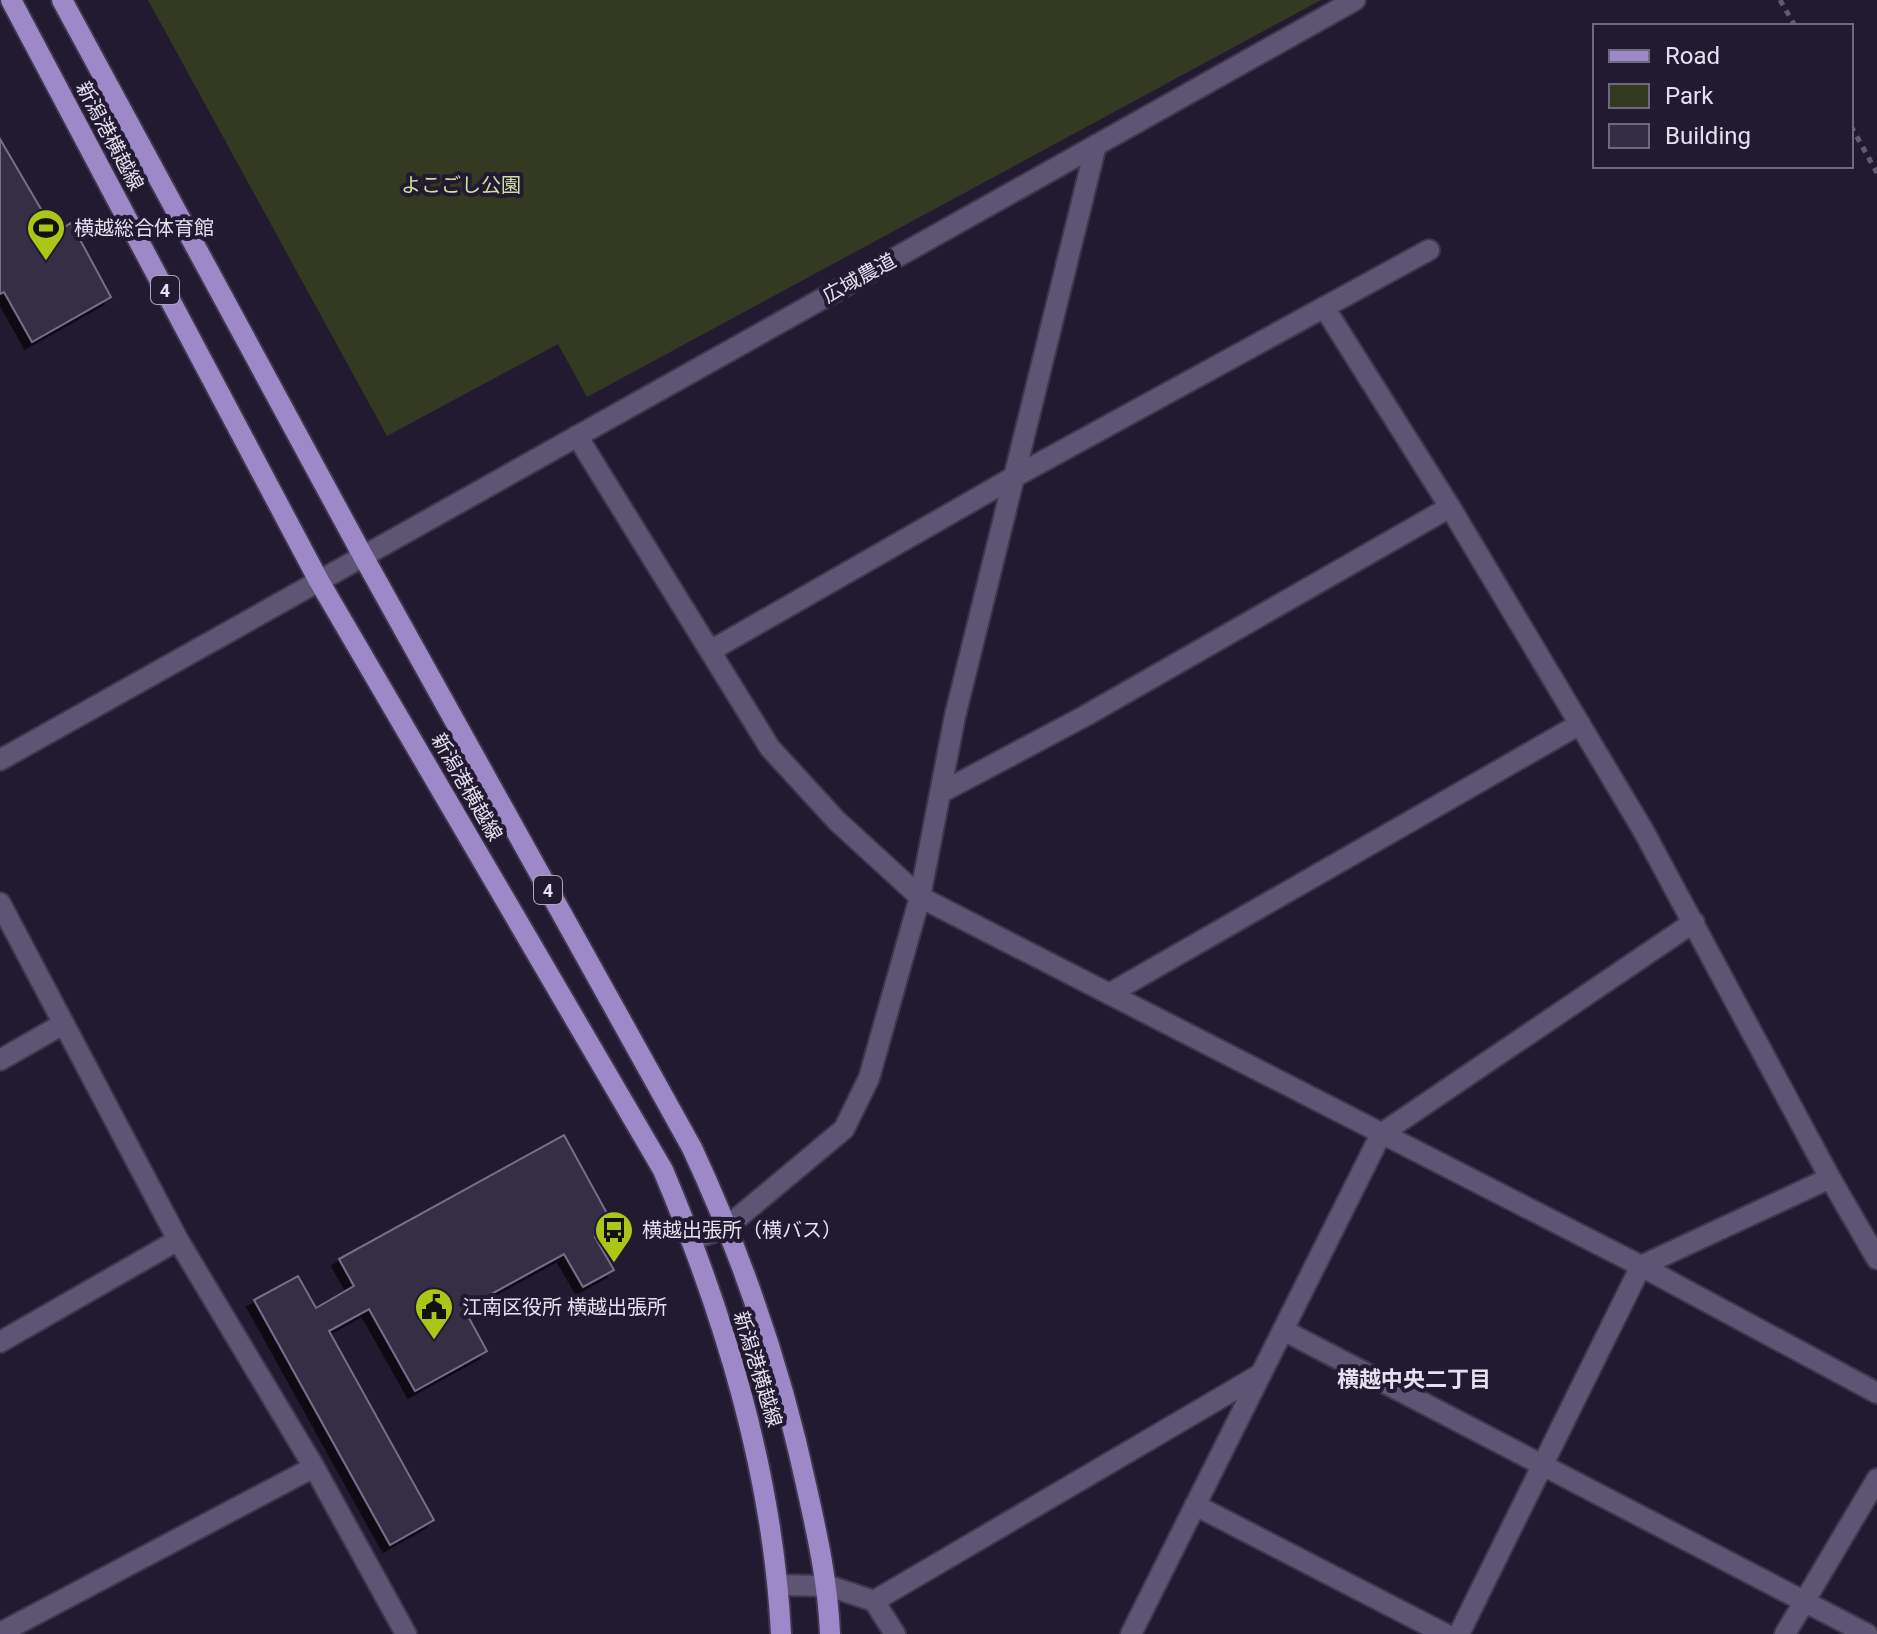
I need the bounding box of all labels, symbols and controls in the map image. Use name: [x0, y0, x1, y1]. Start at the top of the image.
legend: [1593, 24, 1853, 168]
text: Road: [1665, 42, 1720, 70]
street label: 新潟港横越線: [71, 77, 149, 195]
text: Park: [1665, 82, 1714, 110]
text: Building: [1665, 122, 1751, 150]
park label: よこごし公園: [401, 173, 521, 197]
sports icon: 横越総合体育館: [25, 207, 67, 262]
place label: 横越総合体育館: [74, 216, 214, 240]
street label: 広域農道: [818, 248, 900, 308]
road number: 4: [151, 276, 179, 304]
street label: 新潟港横越線: [427, 729, 507, 845]
road number: 4: [534, 876, 562, 904]
bus stop icon: 横越出張所（横バス）: [593, 1209, 635, 1264]
place label: 横越出張所（横バス）: [642, 1218, 842, 1242]
public building icon: 江南区役所 横越出張所: [413, 1286, 455, 1341]
place label: 江南区役所 横越出張所: [462, 1295, 667, 1319]
street label: 新潟港横越線: [729, 1308, 787, 1430]
district label: 横越中央二丁目: [1337, 1367, 1491, 1392]

